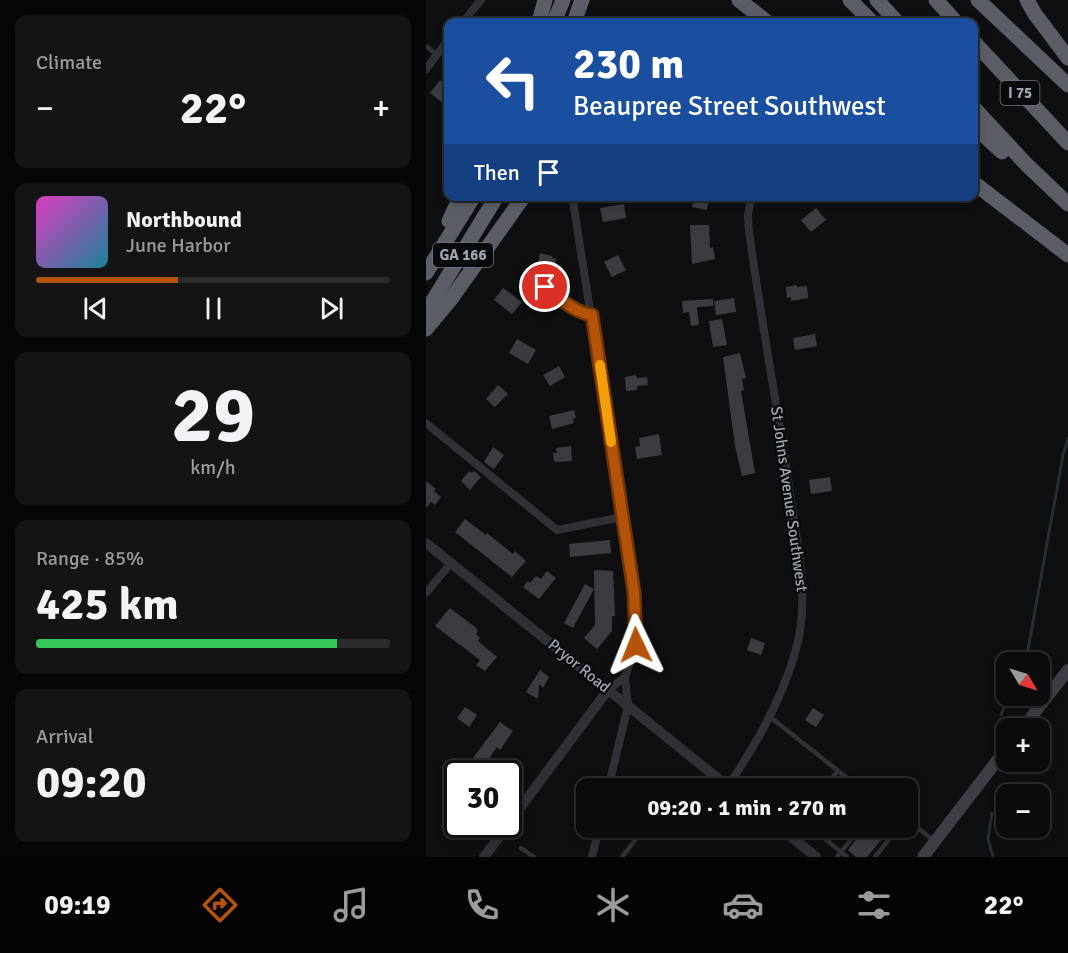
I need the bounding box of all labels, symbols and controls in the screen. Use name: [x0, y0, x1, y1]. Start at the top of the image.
text: 230 m: [573, 39, 684, 90]
icon: left: [474, 42, 552, 120]
text: Climate: [36, 50, 102, 75]
text: 22°: [180, 81, 246, 136]
road number: I 75: [1000, 81, 1040, 105]
text: −: [36, 88, 54, 129]
text: +: [372, 88, 390, 129]
text: Beaupree Street Southwest: [573, 90, 886, 123]
icon: arrive: [532, 156, 565, 189]
text: Then: [474, 159, 520, 186]
text: Northbound: [126, 206, 242, 233]
text: June Harbor: [126, 233, 231, 258]
road number: GA 166: [433, 243, 493, 267]
pin: [519, 261, 570, 312]
icon: arrive: [528, 270, 561, 303]
icon: previous: [79, 292, 112, 325]
icon: pause: [197, 292, 230, 325]
icon: next: [315, 292, 348, 325]
text: 29: [171, 368, 255, 464]
street label: St Johns Avenue Southwest: [766, 405, 812, 593]
text: km/h: [190, 455, 236, 480]
text: Range · 85%: [36, 546, 144, 571]
text: 425 km: [36, 577, 179, 632]
position arrow: [604, 613, 668, 677]
street label: Pryor Road: [544, 635, 614, 697]
north arrow: [996, 652, 1050, 706]
map controls: [996, 652, 1050, 838]
button: +: [996, 718, 1050, 772]
text: Arrival: [36, 724, 94, 749]
text: 09:20: [36, 755, 146, 810]
speed limit sign: 30: [444, 760, 522, 838]
button: −: [996, 784, 1050, 838]
text: 09:20 · 1 min · 270 m: [647, 794, 847, 821]
icon: directions: [199, 884, 241, 926]
icon: music: [330, 884, 372, 926]
icon: phone: [461, 884, 503, 926]
icon: climate: [592, 884, 634, 926]
icon: car: [722, 884, 764, 926]
icon: filters: [853, 884, 895, 926]
text: 09:19: [44, 889, 111, 922]
text: 22°: [984, 889, 1024, 922]

